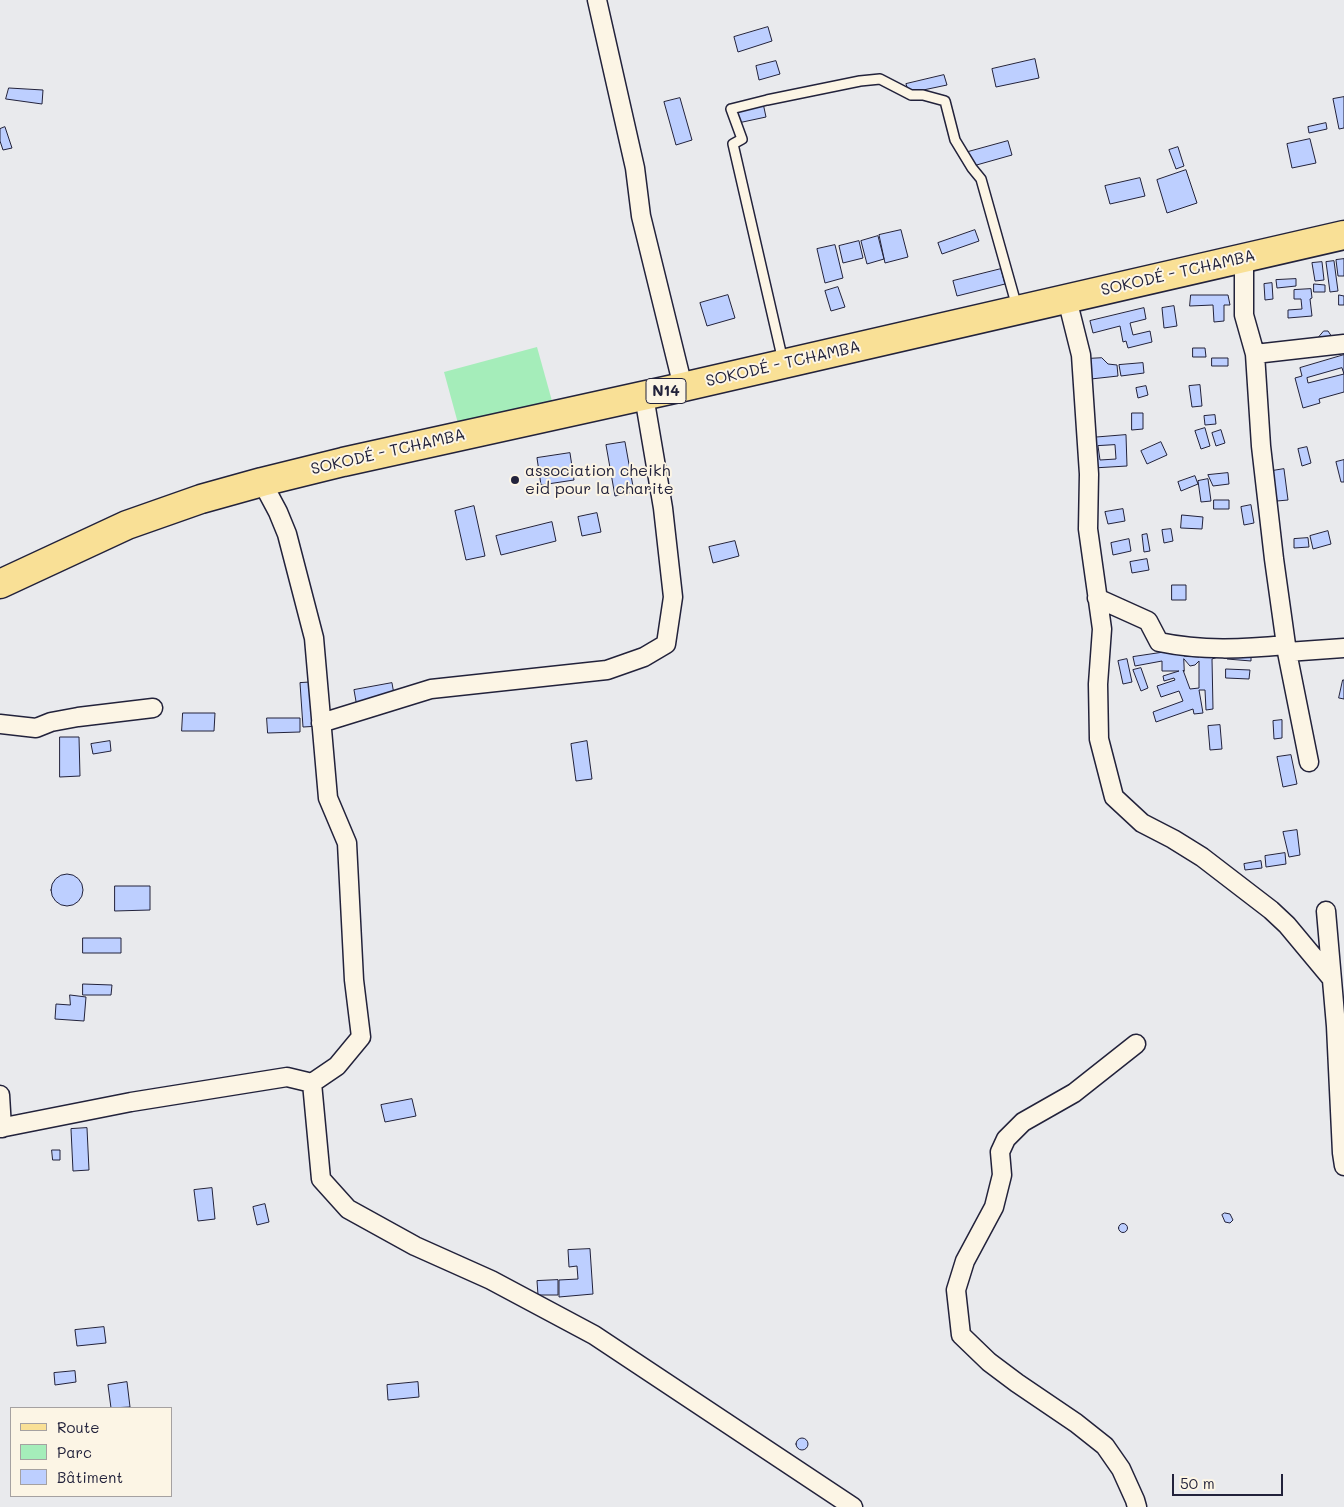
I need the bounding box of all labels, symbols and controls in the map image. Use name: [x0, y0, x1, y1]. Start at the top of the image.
street label: SOKODÉ - TCHAMBA: [1099, 246, 1257, 300]
street label: SOKODÉ - TCHAMBA: [704, 337, 862, 391]
road number: N14: [646, 378, 686, 404]
street label: SOKODÉ - TCHAMBA: [309, 425, 467, 479]
place label: association cheikh eid pour la charite: [525, 461, 674, 499]
marker: association cheikh eid pour la charite: [509, 474, 521, 486]
legend: [10, 1407, 172, 1497]
text: Route: [57, 1417, 100, 1437]
text: Parc: [57, 1442, 92, 1462]
scale bar: [1174, 1464, 1285, 1496]
text: Bâtiment: [57, 1467, 123, 1487]
text: 50 m: [1180, 1473, 1215, 1493]

